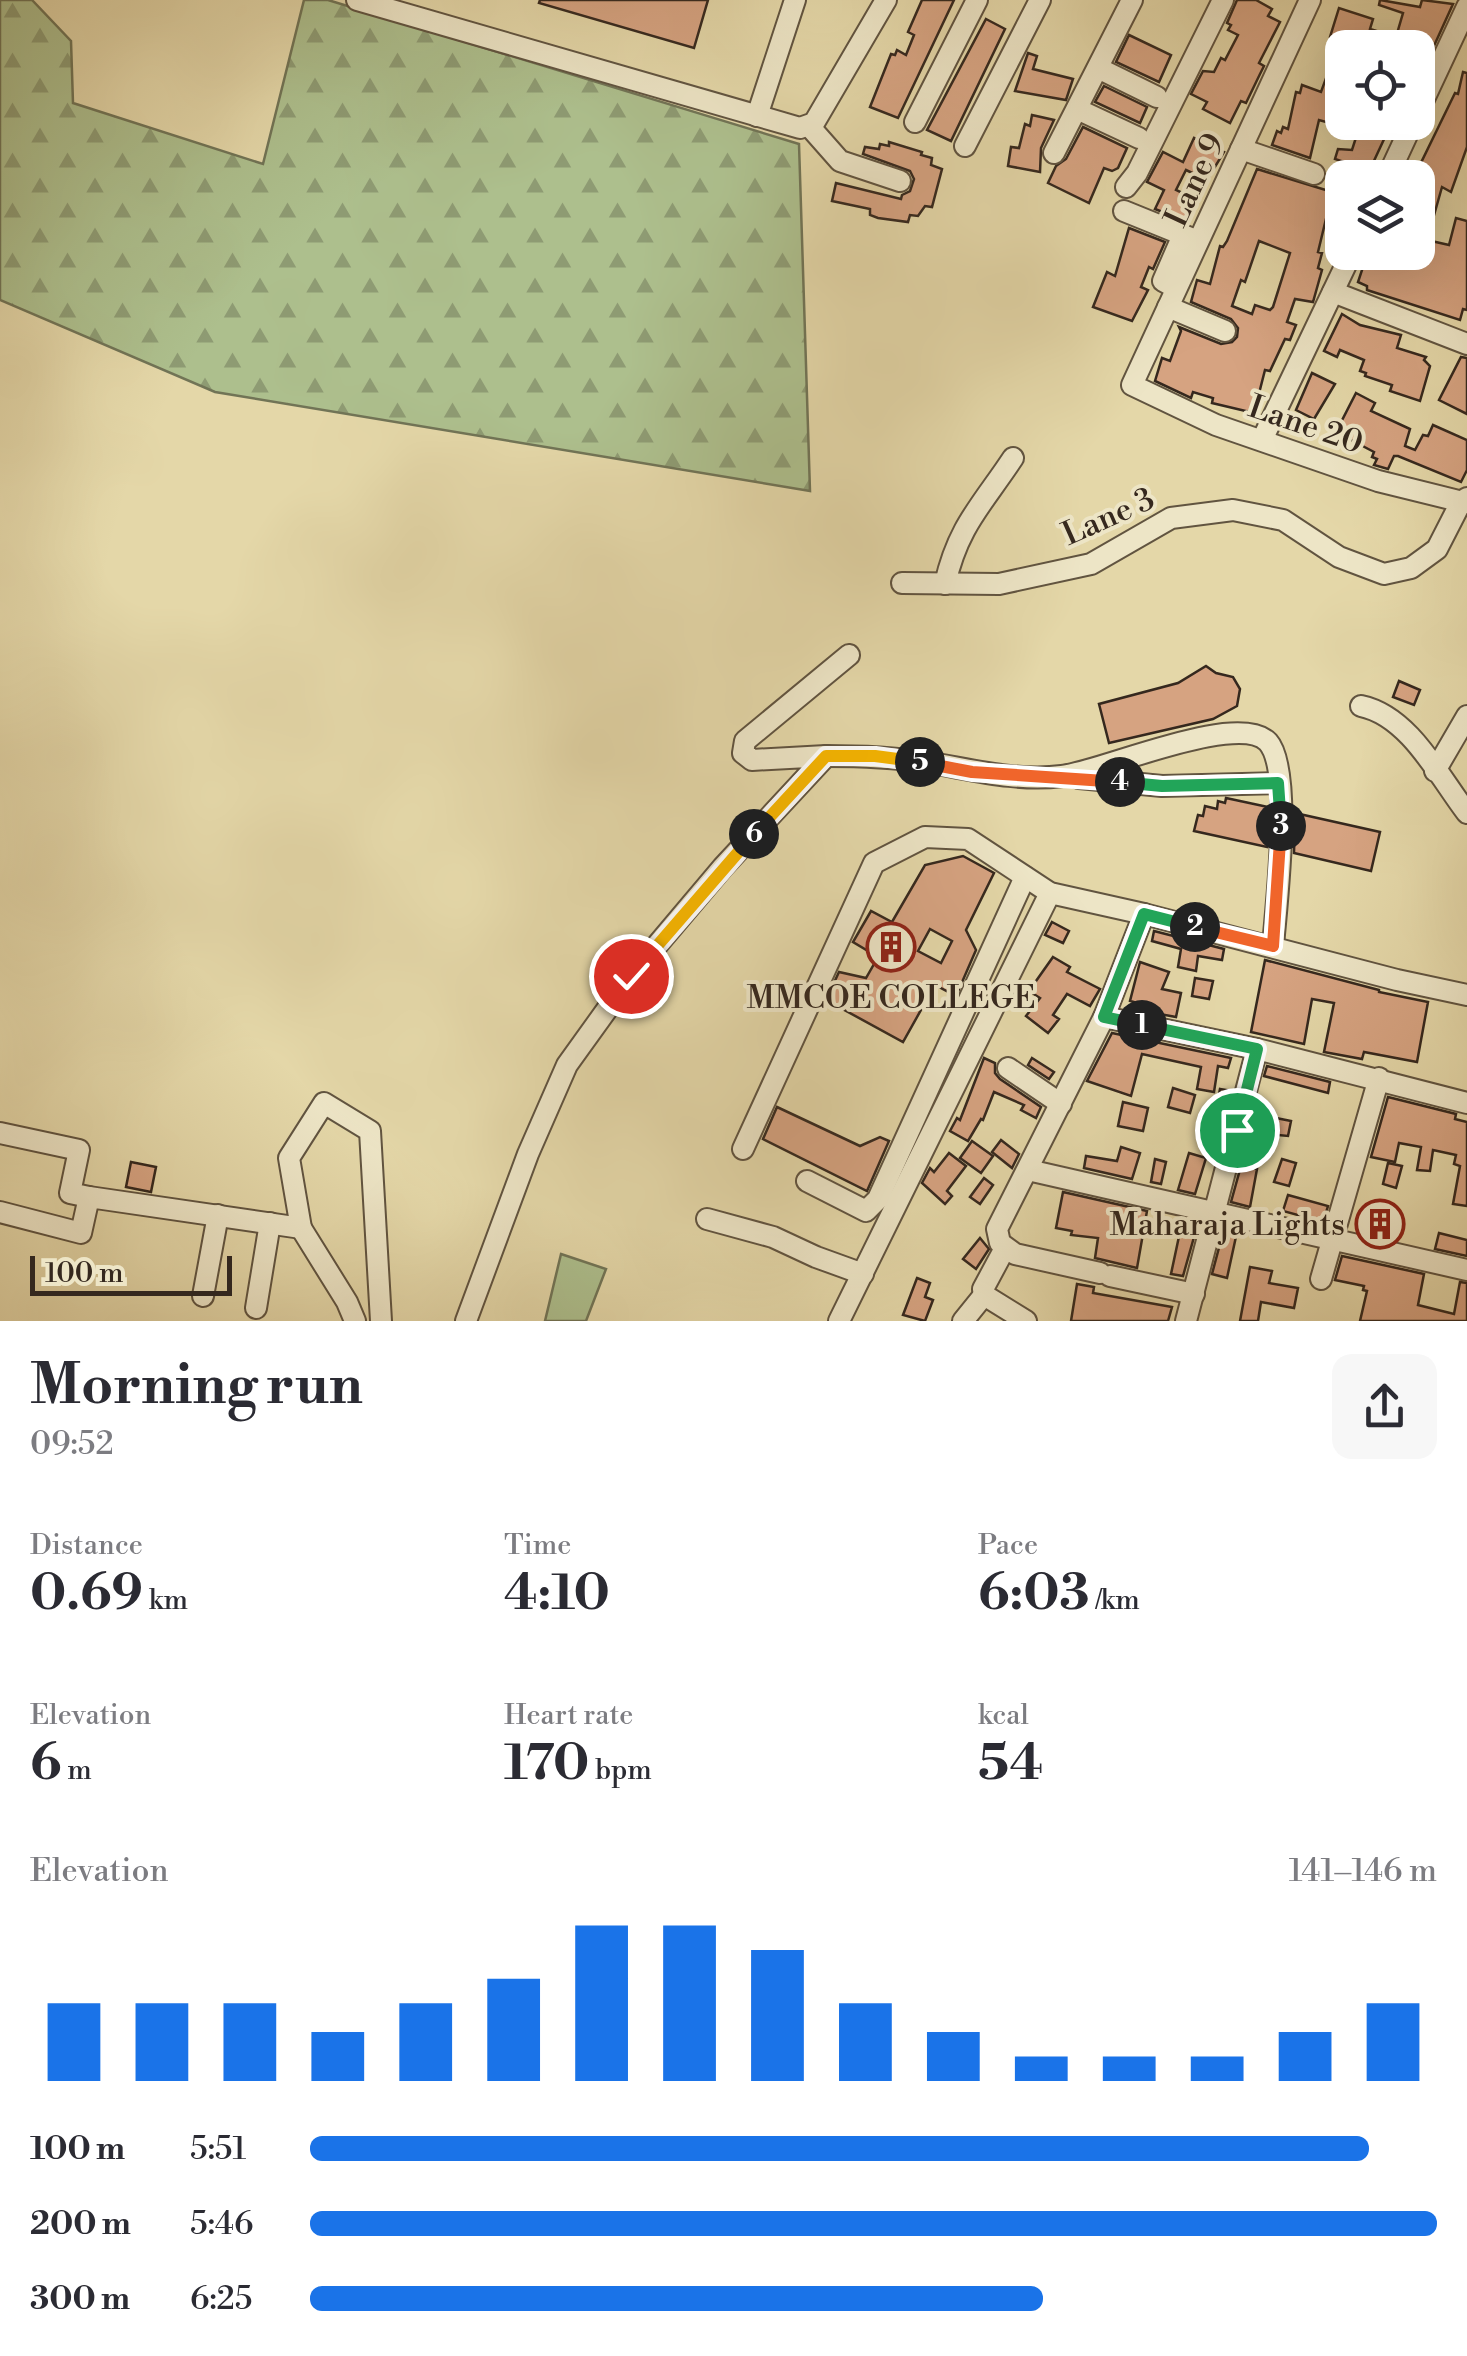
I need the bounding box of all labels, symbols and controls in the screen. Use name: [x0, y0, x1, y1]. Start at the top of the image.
map controls: [1325, 30, 1435, 270]
button: locate: [1325, 30, 1435, 140]
street label: Lane 9: [1156, 127, 1234, 234]
button: layers: [1325, 160, 1435, 270]
street label: Lane 20: [1243, 387, 1368, 463]
street label: Lane 3: [1056, 479, 1161, 555]
pin: 5: [895, 737, 945, 787]
text: 5: [911, 744, 929, 779]
pin: 4: [1095, 757, 1145, 807]
text: 4: [1111, 764, 1129, 799]
pin: 3: [1256, 801, 1306, 851]
text: 3: [1273, 808, 1289, 843]
pin: 6: [729, 809, 779, 859]
text: 6: [745, 816, 763, 851]
pin: 2: [1170, 902, 1220, 952]
text: 2: [1186, 909, 1204, 944]
building icon: MMCOE COLLEGE: [865, 921, 917, 973]
pin: [589, 934, 674, 1019]
icon: check: [604, 949, 659, 1004]
place label: MMCOE COLLEGE: [746, 978, 1036, 1018]
pin: 1: [1117, 1000, 1167, 1050]
text: 1: [1135, 1007, 1149, 1042]
pin: [1195, 1088, 1280, 1173]
icon: arrive: [1210, 1103, 1265, 1158]
building icon: Maharaja Lights: [1354, 1198, 1406, 1250]
place label: Maharaja Lights: [1110, 1205, 1345, 1245]
scale bar: [30, 1251, 232, 1296]
text: 100 m: [45, 1256, 124, 1291]
text: Morning run: [30, 1352, 363, 1421]
button: share: [1332, 1354, 1437, 1459]
text: 09:52: [30, 1424, 114, 1464]
text: Distance: [30, 1528, 143, 1563]
text: Time: [504, 1528, 571, 1563]
text: Pace: [978, 1528, 1038, 1563]
text: 0.69: [30, 1563, 143, 1625]
text: 4:10: [504, 1563, 610, 1625]
text: 6:03: [978, 1563, 1090, 1625]
text: km: [143, 1583, 188, 1618]
text: /km: [1090, 1583, 1140, 1618]
text: Elevation: [30, 1698, 151, 1733]
text: Heart rate: [504, 1698, 633, 1733]
text: kcal: [978, 1698, 1029, 1733]
text: 6: [30, 1733, 62, 1795]
text: 170: [504, 1733, 589, 1795]
text: 54: [978, 1733, 1043, 1795]
text: m: [62, 1753, 92, 1788]
text: bpm: [589, 1753, 652, 1788]
text: Elevation: [30, 1851, 169, 1891]
text: 141–146 m: [1289, 1851, 1437, 1891]
text: 100 m: [30, 2129, 125, 2169]
text: 5:51: [190, 2129, 246, 2169]
text: 200 m: [30, 2204, 131, 2244]
text: 5:46: [190, 2204, 253, 2244]
text: 300 m: [30, 2279, 130, 2319]
text: 6:25: [190, 2279, 253, 2319]

